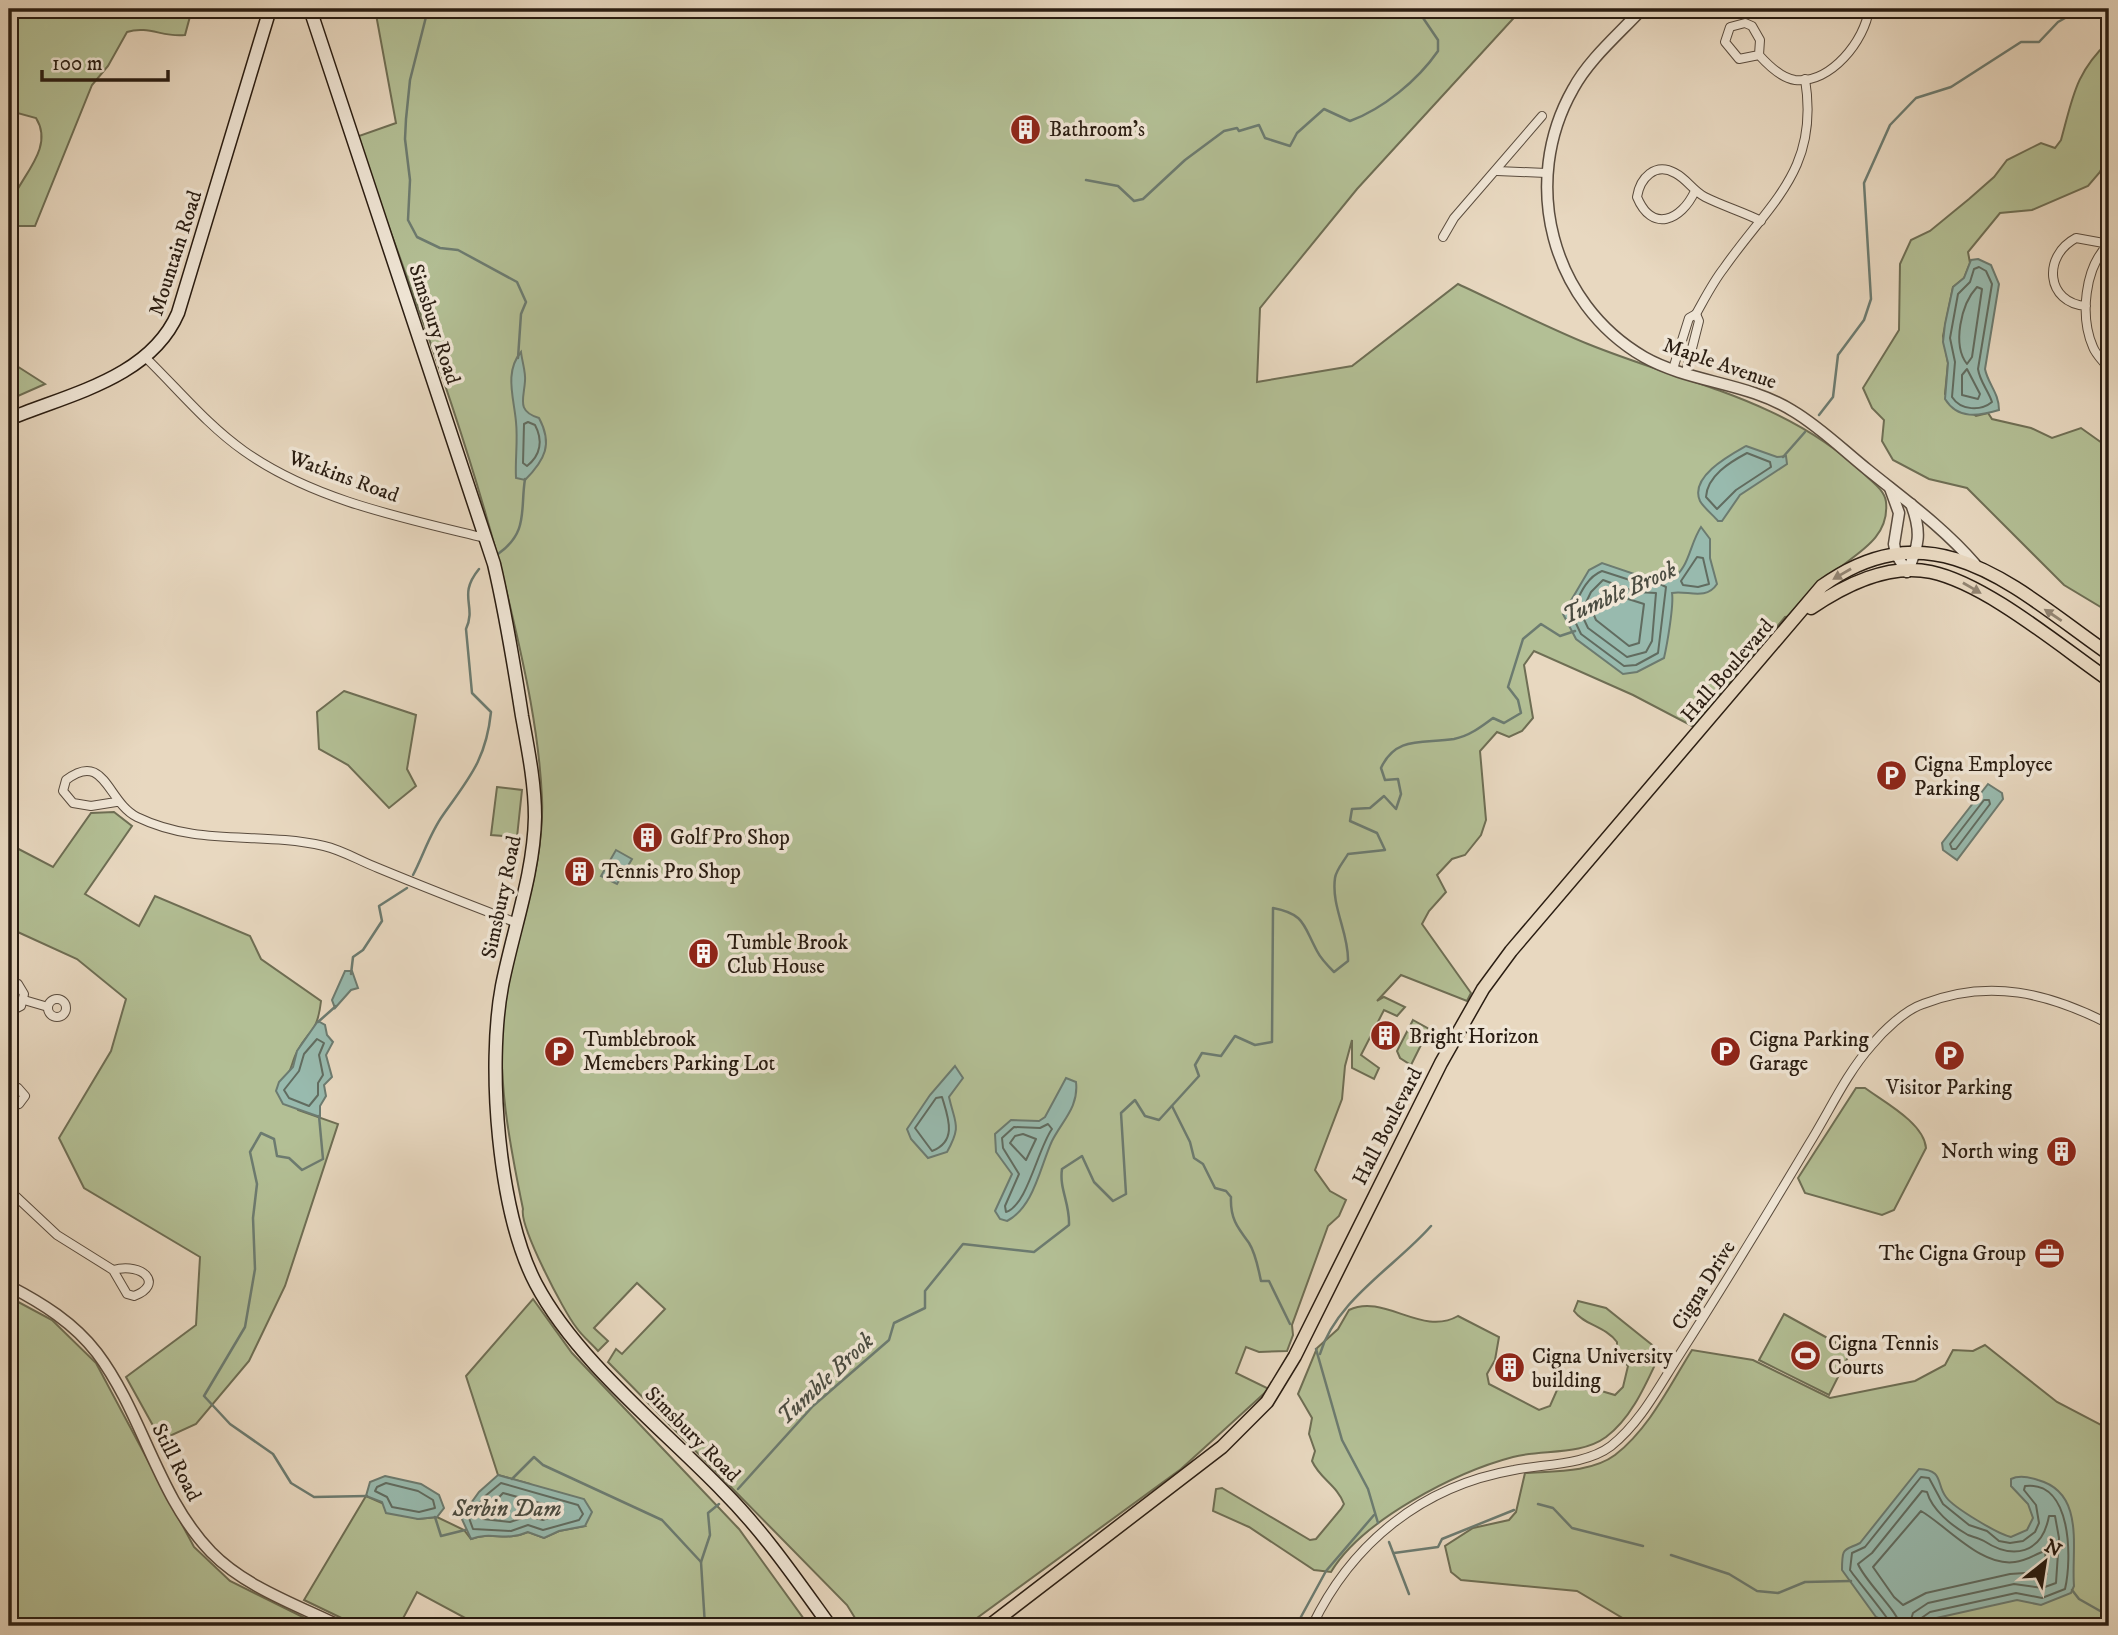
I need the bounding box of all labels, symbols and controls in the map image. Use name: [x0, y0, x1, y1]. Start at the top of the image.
scale bar: [42, 38, 168, 82]
text: 100 m: [52, 51, 103, 77]
building icon: Bathroom's: [1009, 112, 1043, 146]
place label: Bathroom's: [1049, 117, 1145, 143]
street label: Mountain Road: [143, 187, 209, 319]
street label: Simsbury Road: [402, 261, 466, 388]
street label: Maple Avenue: [1659, 332, 1780, 396]
street label: Watkins Road: [284, 445, 403, 509]
water label: Tumble Brook: [1558, 555, 1682, 631]
one-way arrow: [1833, 567, 1852, 580]
one-way arrow: [1962, 582, 1981, 594]
one-way arrow: [2044, 608, 2062, 622]
street label: Hall Boulevard: [1676, 613, 1780, 728]
place label: Cigna Employee Parking: [1914, 752, 2053, 802]
parking icon: Cigna Employee Parking: [1874, 759, 1908, 793]
building icon: Golf Pro Shop: [630, 820, 664, 854]
place label: Golf Pro Shop: [670, 825, 790, 851]
street label: Simsbury Road: [476, 833, 528, 961]
building icon: Tennis Pro Shop: [562, 854, 596, 888]
place label: Tennis Pro Shop: [602, 859, 741, 885]
place label: Tumble Brook Club House: [727, 930, 849, 980]
building icon: Tumble Brook Club House: [687, 937, 721, 971]
building icon: Bright Horizon: [1369, 1019, 1403, 1053]
place label: Bright Horizon: [1409, 1024, 1539, 1050]
place label: Tumblebrook Memebers Parking Lot: [583, 1027, 776, 1077]
place label: Cigna Parking Garage: [1749, 1027, 1870, 1077]
parking icon: Tumblebrook Memebers Parking Lot: [543, 1034, 577, 1068]
parking icon: Cigna Parking Garage: [1709, 1034, 1743, 1068]
parking icon: Visitor Parking: [1932, 1038, 1966, 1072]
street label: Hall Boulevard: [1347, 1063, 1429, 1190]
place label: Visitor Parking: [1885, 1075, 2013, 1101]
building icon: North wing: [2044, 1134, 2078, 1168]
place label: North wing: [1941, 1139, 2039, 1165]
street label: Cigna Drive: [1666, 1236, 1742, 1335]
office icon: The Cigna Group: [2032, 1236, 2066, 1270]
place label: The Cigna Group: [1879, 1241, 2026, 1267]
water label: Tumble Brook: [772, 1327, 881, 1431]
place label: Cigna Tennis Courts: [1828, 1331, 1939, 1381]
sports icon: Cigna Tennis Courts: [1788, 1338, 1822, 1372]
place label: Cigna University building: [1532, 1344, 1674, 1394]
building icon: Cigna University building: [1492, 1351, 1526, 1385]
street label: Simsbury Road: [639, 1381, 746, 1488]
street label: Still Road: [146, 1419, 207, 1506]
water label: Serbin Dam: [451, 1495, 562, 1524]
north arrow: [2010, 1526, 2080, 1596]
text: N: [2040, 1535, 2066, 1563]

